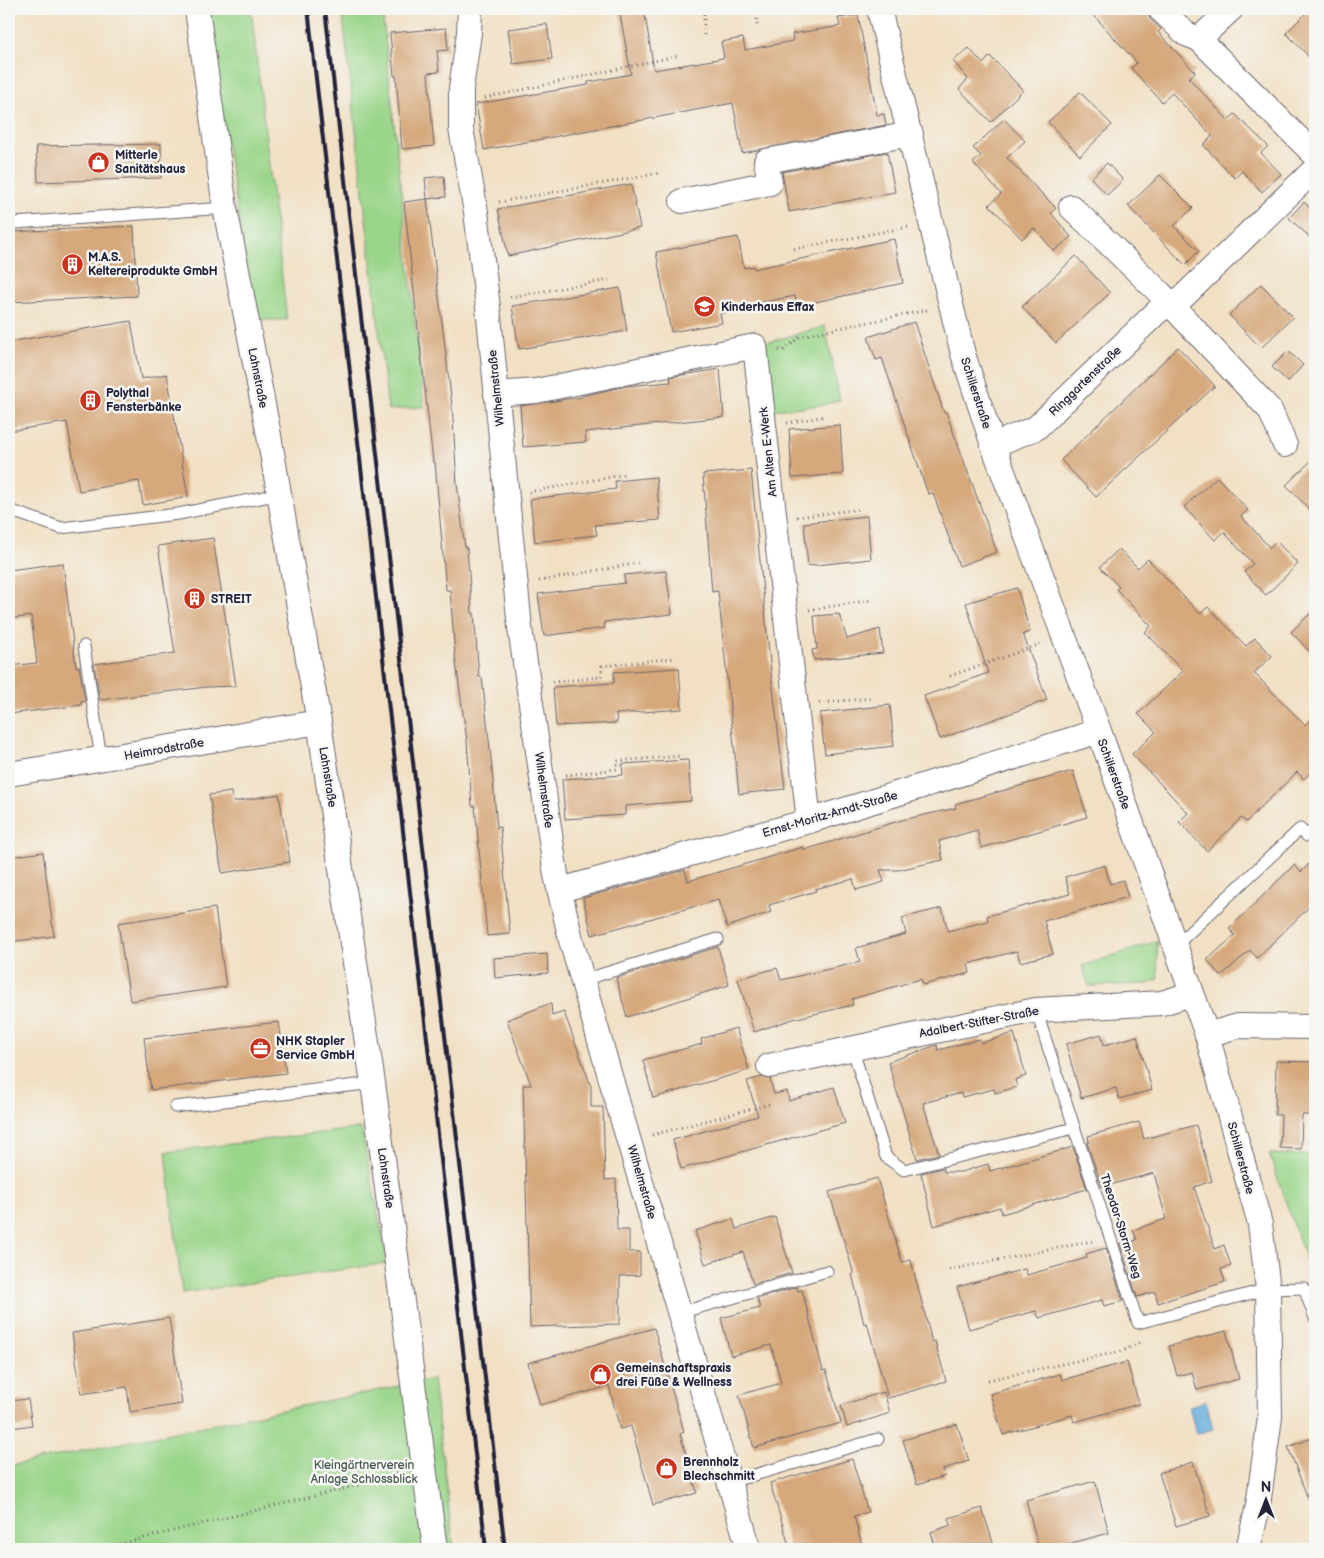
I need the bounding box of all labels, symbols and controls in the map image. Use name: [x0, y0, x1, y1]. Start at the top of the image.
place label: Mitterle Sanitätshaus: [115, 148, 186, 177]
shop icon: Mitterle Sanitätshaus: [87, 150, 111, 174]
place label: M.A.S. Keltereiprodukte GmbH: [88, 250, 218, 279]
building icon: M.A.S. Keltereiprodukte GmbH: [60, 252, 84, 276]
school or university icon: Kinderhaus Effax: [693, 295, 717, 319]
place label: Kinderhaus Effax: [721, 300, 815, 315]
street label: Ringgartenstraße: [1046, 343, 1125, 420]
street label: Lahnstraße: [244, 347, 271, 409]
street label: Wilhelmstraße: [485, 349, 508, 427]
street label: Schillerstraße: [957, 356, 994, 431]
place label: Polythal Fensterbänke: [106, 386, 182, 415]
building icon: Polythal Fensterbänke: [78, 388, 102, 412]
street label: Am Alten E-Werk: [756, 406, 781, 498]
building icon: STREIT: [183, 587, 207, 611]
place label: STREIT: [211, 592, 252, 607]
street label: Heimrodstraße: [123, 735, 205, 764]
street label: Schillerstraße: [1094, 737, 1133, 812]
street label: Lahnstraße: [315, 746, 340, 808]
street label: Wilhelmstraße: [531, 751, 556, 829]
street label: Ernst-Moritz-Arndt-Straße: [761, 788, 900, 841]
street label: Adalbert-Stifter-Straße: [918, 1004, 1040, 1041]
place label: NHK Stapler Service GmbH: [276, 1034, 355, 1063]
office icon: NHK Stapler Service GmbH: [248, 1036, 272, 1060]
street label: Schillerstraße: [1224, 1120, 1257, 1196]
street label: Wilhelmstraße: [624, 1143, 659, 1221]
street label: Lahnstraße: [374, 1147, 397, 1209]
street label: Theodor-Storm-Weg: [1096, 1172, 1145, 1281]
place label: Gemeinschaftspraxis drei Füße & Wellness: [616, 1361, 732, 1390]
shop icon: Gemeinschaftspraxis drei Füße & Wellness: [588, 1363, 612, 1387]
place label: Brennholz Blechschmitt: [683, 1455, 755, 1484]
shop icon: Brennholz Blechschmitt: [655, 1457, 679, 1481]
park label: Kleingärtnerverein Anlage Schlossblick: [311, 1458, 417, 1487]
north arrow: [1242, 1476, 1292, 1526]
text: N: [1261, 1479, 1271, 1496]

